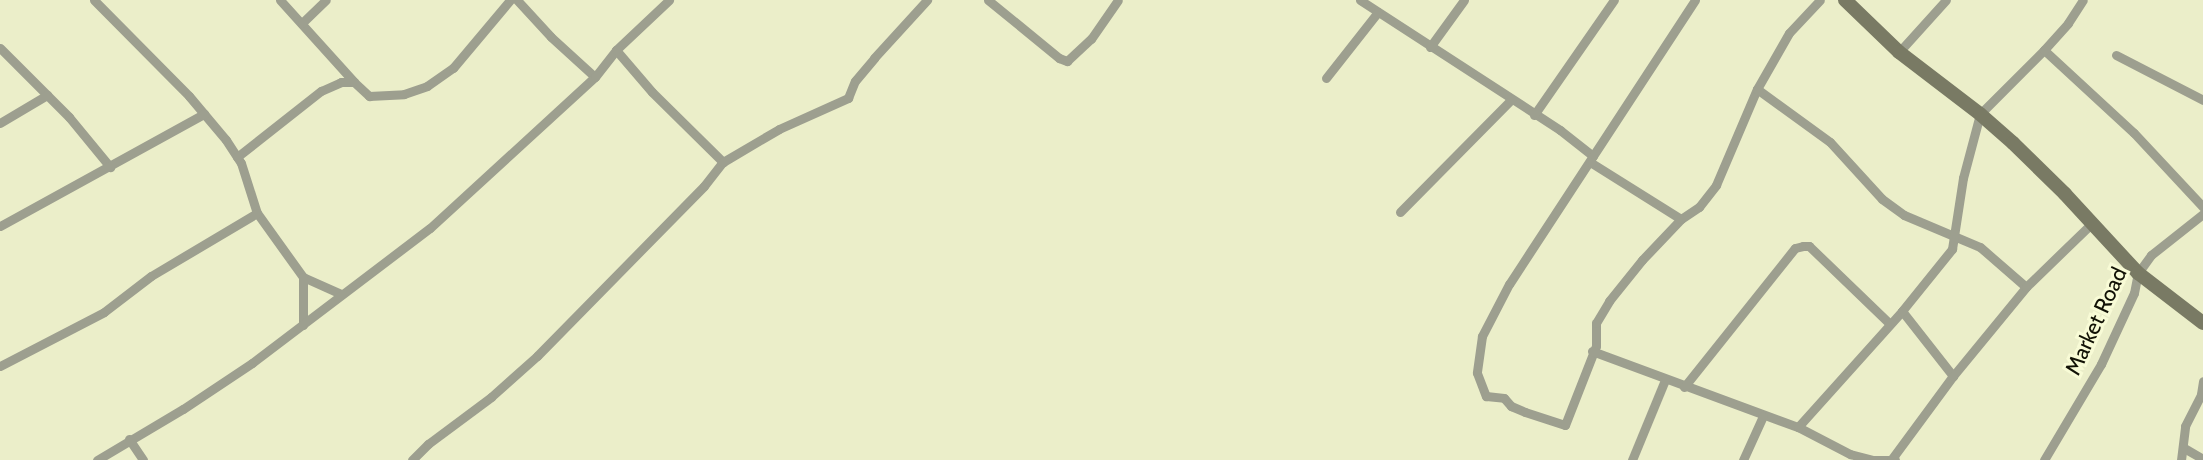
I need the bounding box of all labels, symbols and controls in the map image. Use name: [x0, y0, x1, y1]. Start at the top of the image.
street label: Market Road: [2060, 263, 2132, 379]

